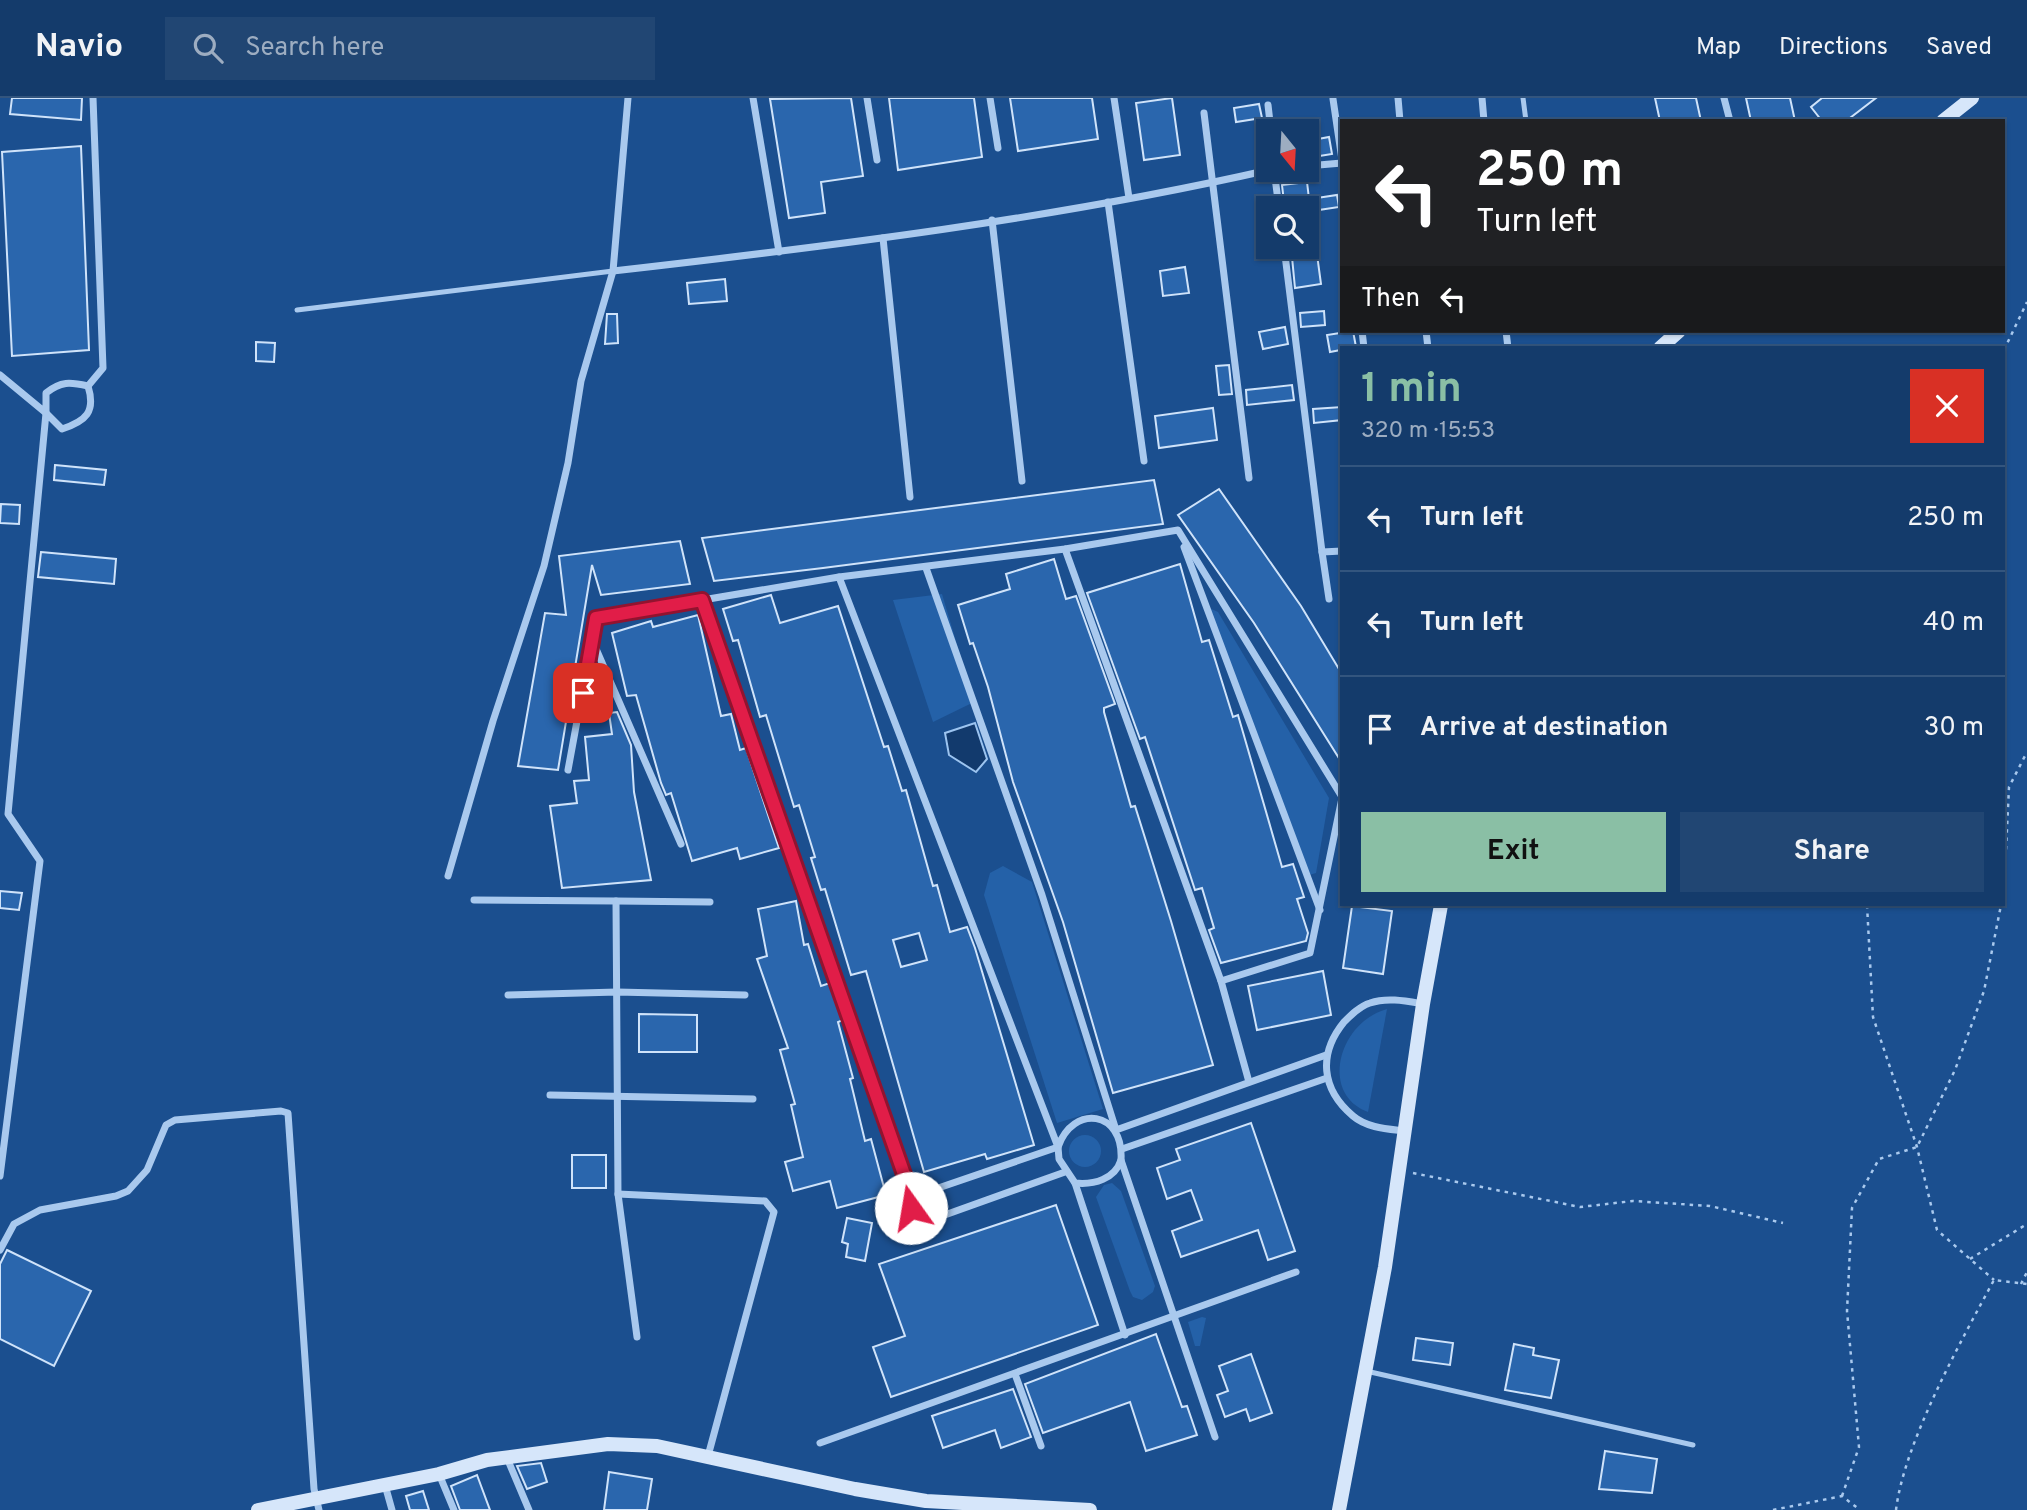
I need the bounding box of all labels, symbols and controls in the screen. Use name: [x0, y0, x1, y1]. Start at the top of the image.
search box: [165, 17, 655, 80]
text: Navio: [35, 27, 123, 69]
icon: search: [189, 29, 227, 67]
text: Search here: [245, 32, 384, 65]
text: Map: [1696, 33, 1741, 63]
text: Directions: [1779, 33, 1888, 63]
text: Saved: [1926, 33, 1992, 63]
north arrow: [1256, 119, 1320, 182]
map controls: [1256, 119, 1319, 259]
text: 250 m: [1476, 142, 1623, 204]
icon: left: [1361, 147, 1452, 238]
button: search: [1256, 196, 1319, 259]
text: Turn left: [1476, 203, 1597, 243]
icon: left: [1434, 280, 1472, 318]
text: Then: [1361, 283, 1420, 316]
text: 1 min: [1361, 364, 1462, 417]
button: close: [1910, 369, 1984, 443]
text: 320 m · 15:53: [1361, 417, 1495, 446]
icon: left: [1361, 500, 1399, 538]
text: Turn left: [1420, 502, 1524, 535]
text: 250 m: [1907, 502, 1984, 535]
icon: left: [1361, 605, 1399, 643]
text: Turn left: [1420, 607, 1524, 640]
text: 40 m: [1923, 607, 1984, 640]
pin: [553, 663, 613, 723]
icon: arrive: [564, 674, 602, 712]
icon: arrive: [1361, 710, 1399, 748]
text: Arrive at destination: [1420, 712, 1668, 745]
text: 30 m: [1924, 712, 1984, 745]
button: Exit: [1361, 812, 1666, 892]
button: Share: [1680, 812, 1984, 892]
position arrow: [874, 1171, 948, 1245]

